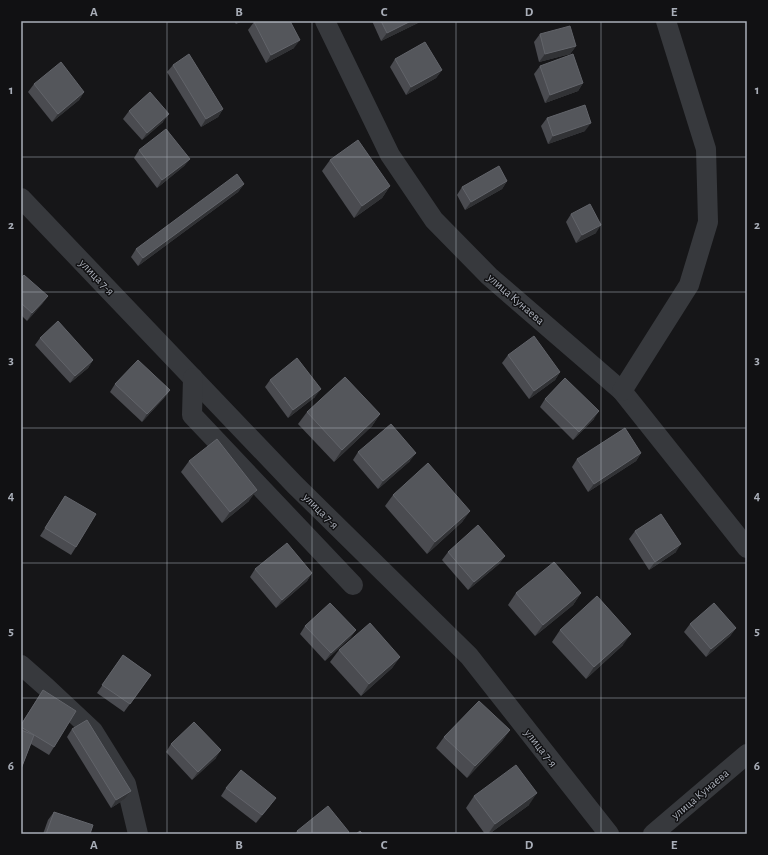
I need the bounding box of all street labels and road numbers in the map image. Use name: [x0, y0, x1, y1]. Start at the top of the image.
street label: улица 7-я: [76, 256, 117, 298]
street label: улица Кунаева: [484, 271, 547, 328]
street label: улица 7-я: [300, 490, 341, 532]
street label: улица 7-я: [521, 726, 559, 770]
street label: улица Кунаева: [668, 766, 732, 823]

